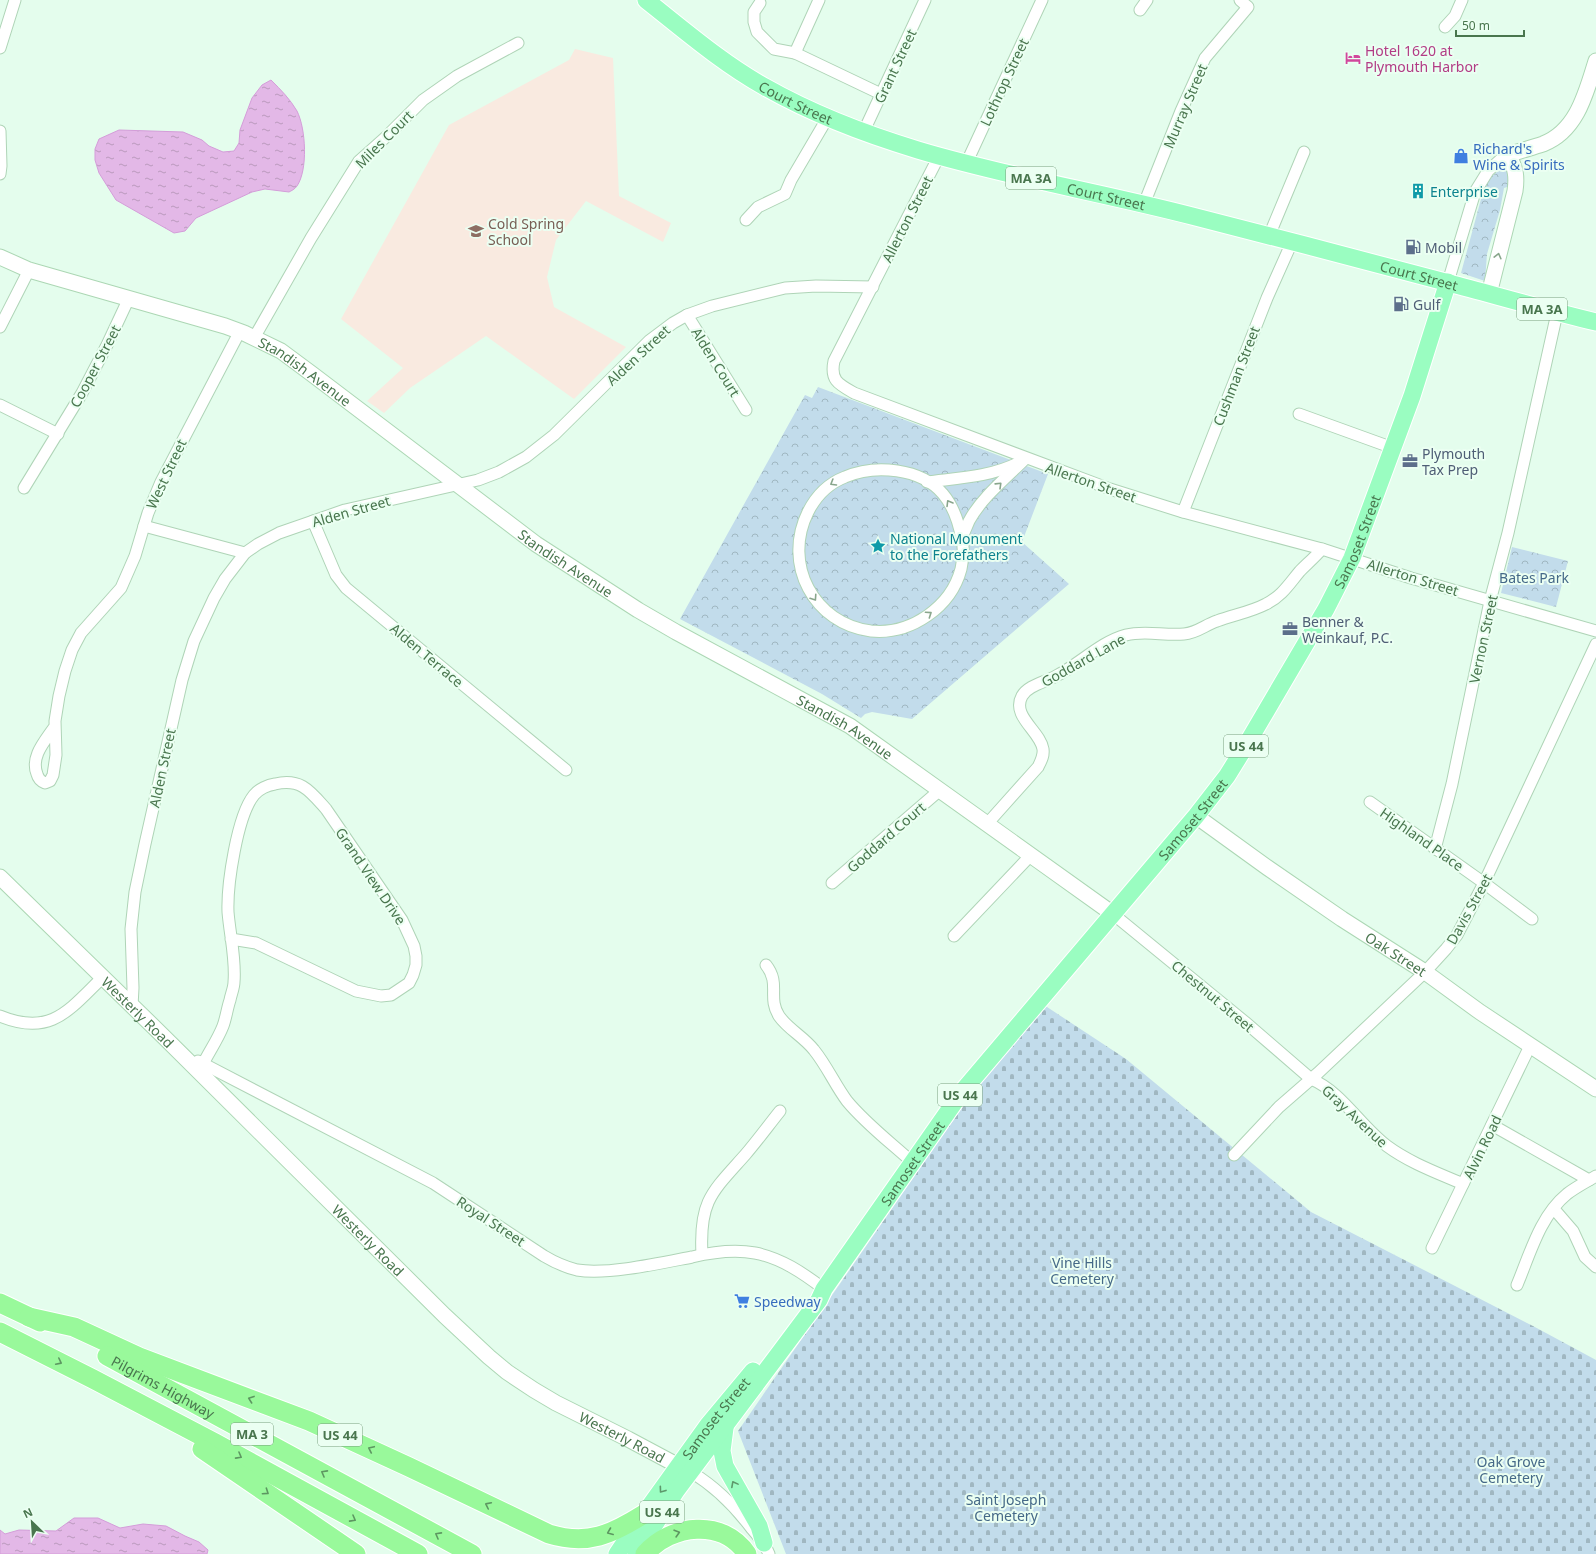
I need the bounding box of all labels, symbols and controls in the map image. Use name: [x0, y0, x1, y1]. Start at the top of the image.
scale bar: [1456, 12, 1524, 38]
text: 50 m: [1462, 17, 1490, 34]
street label: Grant Street: [869, 26, 921, 106]
street label: Lothrop Street: [975, 35, 1033, 129]
place label: Hotel 1620 at Plymouth Harbor: [1365, 41, 1479, 76]
hotel icon: Hotel 1620 at Plymouth Harbor: [1344, 49, 1362, 67]
street label: Murray Street: [1159, 61, 1211, 151]
street label: Court Street: [756, 76, 835, 128]
street label: Miles Court: [351, 106, 417, 172]
place label: Richard's Wine & Spirits: [1473, 139, 1565, 174]
shop icon: Richard's Wine & Spirits: [1452, 147, 1470, 165]
road number: MA 3A: [1006, 167, 1056, 189]
street label: Allerton Street: [877, 172, 937, 266]
street label: Court Street: [1065, 178, 1147, 214]
building icon: Enterprise: [1409, 182, 1427, 200]
place label: Enterprise: [1430, 182, 1498, 201]
place label: Cold Spring School: [488, 214, 564, 249]
school or university icon: Cold Spring School: [467, 222, 485, 240]
fuel station icon: Mobil: [1404, 238, 1422, 256]
place label: Mobil: [1425, 238, 1462, 257]
one-way arrow: [1494, 253, 1502, 259]
street label: Court Street: [1378, 256, 1460, 294]
fuel station icon: Gulf: [1392, 295, 1410, 313]
place label: Gulf: [1413, 295, 1441, 314]
road number: MA 3A: [1517, 298, 1567, 320]
street label: Cooper Street: [65, 321, 125, 411]
street label: Alden Street: [602, 321, 674, 389]
street label: Cushman Street: [1208, 323, 1264, 429]
street label: Alden Court: [687, 324, 745, 400]
street label: Standish Avenue: [255, 332, 355, 410]
street label: West Street: [142, 436, 190, 512]
place label: Plymouth Tax Prep: [1422, 444, 1485, 479]
office icon: Plymouth Tax Prep: [1401, 452, 1419, 470]
street label: Allerton Street: [1043, 458, 1139, 506]
one-way arrow: [830, 478, 837, 486]
one-way arrow: [994, 482, 1002, 490]
street label: Alden Street: [310, 491, 392, 531]
street label: Samoset Street: [1329, 492, 1384, 591]
one-way arrow: [946, 500, 953, 507]
street label: Standish Avenue: [515, 525, 617, 601]
place label: National Monument to the Forefathers: [890, 529, 1023, 564]
place icon: National Monument to the Forefathers: [869, 537, 887, 555]
street label: Allerton Street: [1365, 554, 1461, 600]
park label: Bates Park: [1499, 568, 1569, 587]
one-way arrow: [809, 593, 816, 600]
street label: Vernon Street: [1464, 593, 1502, 685]
one-way arrow: [925, 612, 932, 619]
place label: Benner & Weinkauf, P.C.: [1302, 612, 1393, 647]
street label: Alden Terrace: [386, 619, 468, 691]
office icon: Benner & Weinkauf, P.C.: [1281, 620, 1299, 638]
street label: Goddard Lane: [1038, 629, 1128, 691]
street label: Standish Avenue: [794, 690, 897, 763]
street label: Alden Street: [144, 727, 180, 809]
road number: US 44: [1224, 735, 1268, 757]
street label: Samoset Street: [1154, 775, 1231, 864]
street label: Goddard Court: [843, 798, 929, 876]
street label: Highland Place: [1376, 803, 1468, 875]
street label: Grand View Drive: [331, 824, 411, 928]
street label: Davis Street: [1442, 870, 1496, 948]
street label: Oak Street: [1362, 927, 1430, 980]
street label: Chestnut Street: [1168, 956, 1258, 1036]
street label: Westerly Road: [98, 972, 178, 1051]
street label: Gray Avenue: [1318, 1081, 1392, 1151]
road number: US 44: [938, 1084, 982, 1106]
street label: Alvin Road: [1458, 1112, 1506, 1182]
street label: Samoset Street: [876, 1117, 948, 1209]
street label: Royal Street: [453, 1192, 529, 1250]
street label: Westerly Road: [328, 1200, 408, 1280]
park label: Vine Hills Cemetery: [1050, 1253, 1115, 1288]
supermarket icon: Speedway: [733, 1292, 751, 1310]
place label: Speedway: [754, 1292, 822, 1311]
street label: Pilgrims Highway: [108, 1351, 219, 1423]
one-way arrow: [55, 1357, 62, 1365]
street label: Samoset Street: [677, 1373, 754, 1463]
one-way arrow: [247, 1396, 254, 1404]
street label: Westerly Road: [576, 1407, 669, 1467]
road number: MA 3: [231, 1423, 273, 1445]
road number: US 44: [318, 1424, 362, 1446]
one-way arrow: [368, 1446, 375, 1454]
one-way arrow: [235, 1452, 242, 1459]
park label: Oak Grove Cemetery: [1477, 1452, 1546, 1487]
one-way arrow: [321, 1470, 328, 1478]
one-way arrow: [731, 1481, 739, 1488]
one-way arrow: [659, 1486, 667, 1493]
one-way arrow: [262, 1487, 269, 1495]
park label: Saint Joseph Cemetery: [966, 1490, 1046, 1525]
road number: US 44: [640, 1501, 684, 1523]
north arrow: [12, 1502, 52, 1542]
one-way arrow: [485, 1502, 493, 1510]
text: N: [20, 1504, 35, 1521]
one-way arrow: [349, 1514, 356, 1521]
one-way arrow: [607, 1528, 614, 1536]
one-way arrow: [673, 1529, 680, 1538]
one-way arrow: [435, 1533, 442, 1540]

